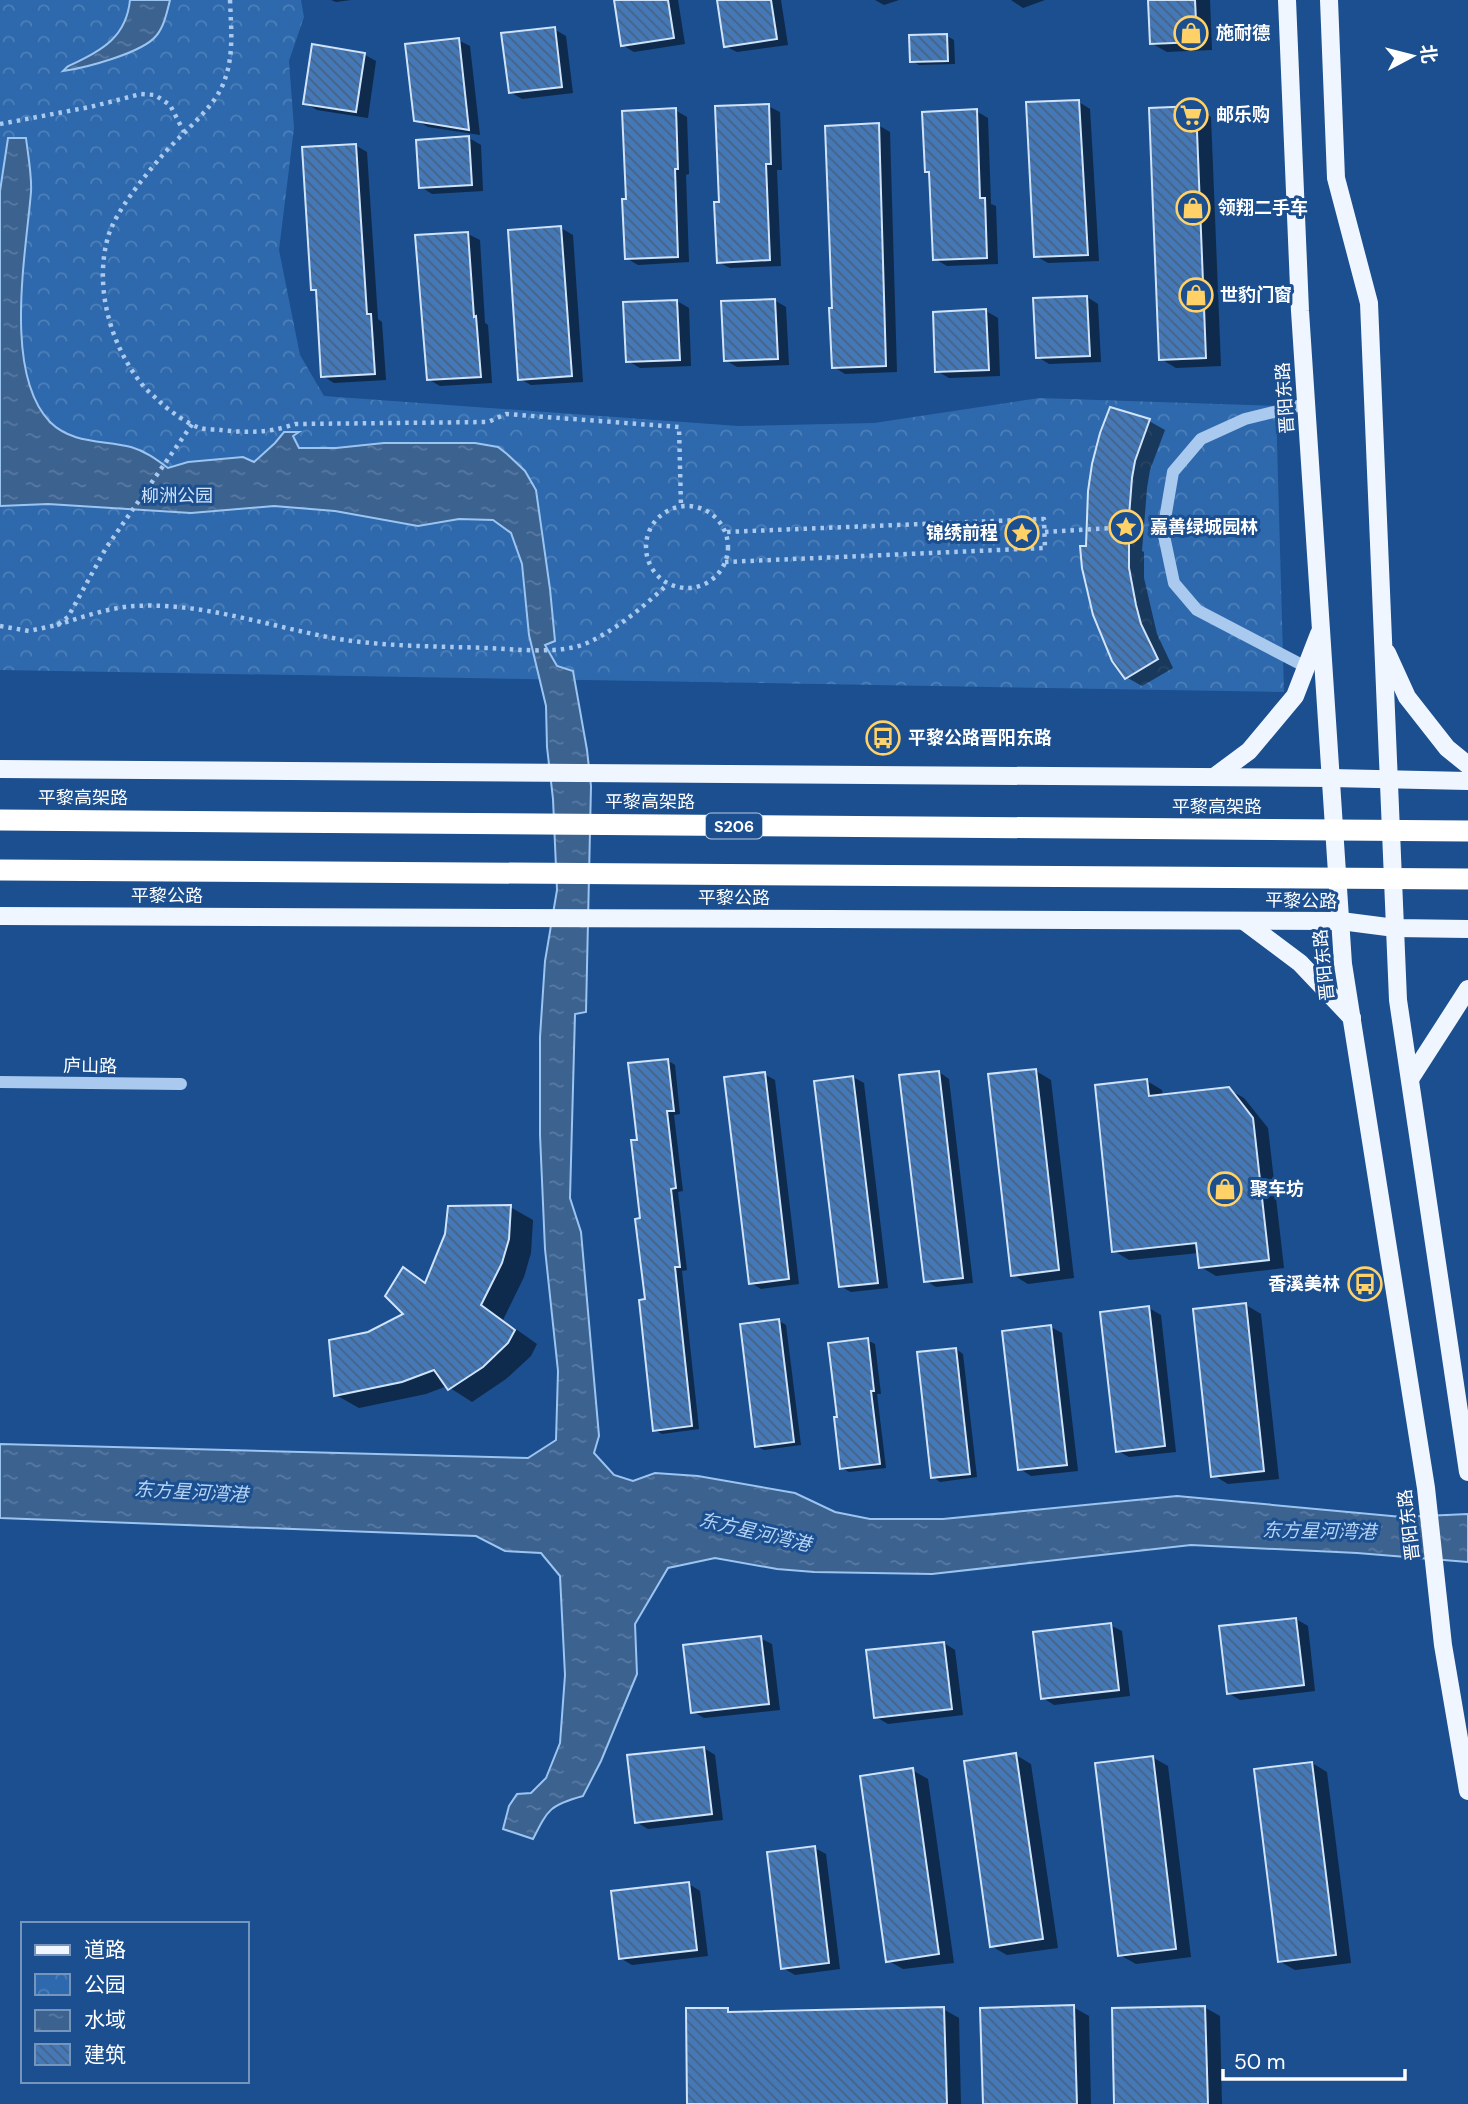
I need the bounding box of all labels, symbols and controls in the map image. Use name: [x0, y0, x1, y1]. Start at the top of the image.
shop icon: 施耐德: [1172, 14, 1210, 52]
place label: 施耐德: [1216, 21, 1270, 45]
north arrow: [1377, 21, 1447, 91]
text: 北: [1415, 43, 1442, 65]
supermarket icon: 邮乐购: [1172, 96, 1210, 134]
place label: 邮乐购: [1216, 103, 1270, 127]
shop icon: 领翔二手车: [1174, 189, 1212, 227]
place label: 领翔二手车: [1218, 196, 1308, 220]
shop icon: 世豹门窗: [1177, 276, 1215, 314]
place label: 世豹门窗: [1220, 283, 1292, 307]
street label: 晋阳东路: [1271, 361, 1299, 435]
park label: 柳洲公园: [141, 484, 213, 508]
place icon: 嘉善绿城园林: [1107, 508, 1145, 546]
place icon: 锦绣前程: [1003, 514, 1041, 552]
place label: 嘉善绿城园林: [1150, 515, 1258, 539]
place label: 锦绣前程: [926, 521, 998, 545]
bus stop icon: 平黎公路晋阳东路: [864, 719, 902, 757]
place label: 平黎公路晋阳东路: [908, 726, 1052, 750]
street label: 平黎高架路: [38, 786, 128, 810]
street label: 平黎高架路: [605, 790, 695, 814]
street label: 平黎高架路: [1172, 795, 1262, 819]
road number: S206: [706, 814, 762, 838]
street label: 平黎公路: [131, 884, 203, 908]
street label: 平黎公路: [698, 886, 770, 910]
street label: 平黎公路: [1265, 888, 1337, 914]
street label: 晋阳东路: [1308, 928, 1340, 1002]
street label: 庐山路: [63, 1054, 117, 1078]
shop icon: 聚车坊: [1206, 1170, 1244, 1208]
place label: 聚车坊: [1250, 1177, 1304, 1201]
bus stop icon: 香溪美林: [1346, 1265, 1384, 1303]
place label: 香溪美林: [1268, 1272, 1340, 1296]
water label: 东方星河湾港: [133, 1477, 252, 1508]
street label: 晋阳东路: [1393, 1488, 1425, 1562]
water label: 东方星河湾港: [697, 1507, 816, 1558]
water label: 东方星河湾港: [1262, 1518, 1379, 1545]
legend: [21, 1922, 248, 2083]
text: 道路: [84, 1936, 126, 1964]
text: 公园: [84, 1971, 126, 1999]
text: 水域: [84, 2006, 126, 2034]
scale bar: [1223, 2038, 1405, 2082]
text: 建筑: [84, 2041, 126, 2069]
text: 50 m: [1234, 2048, 1285, 2076]

